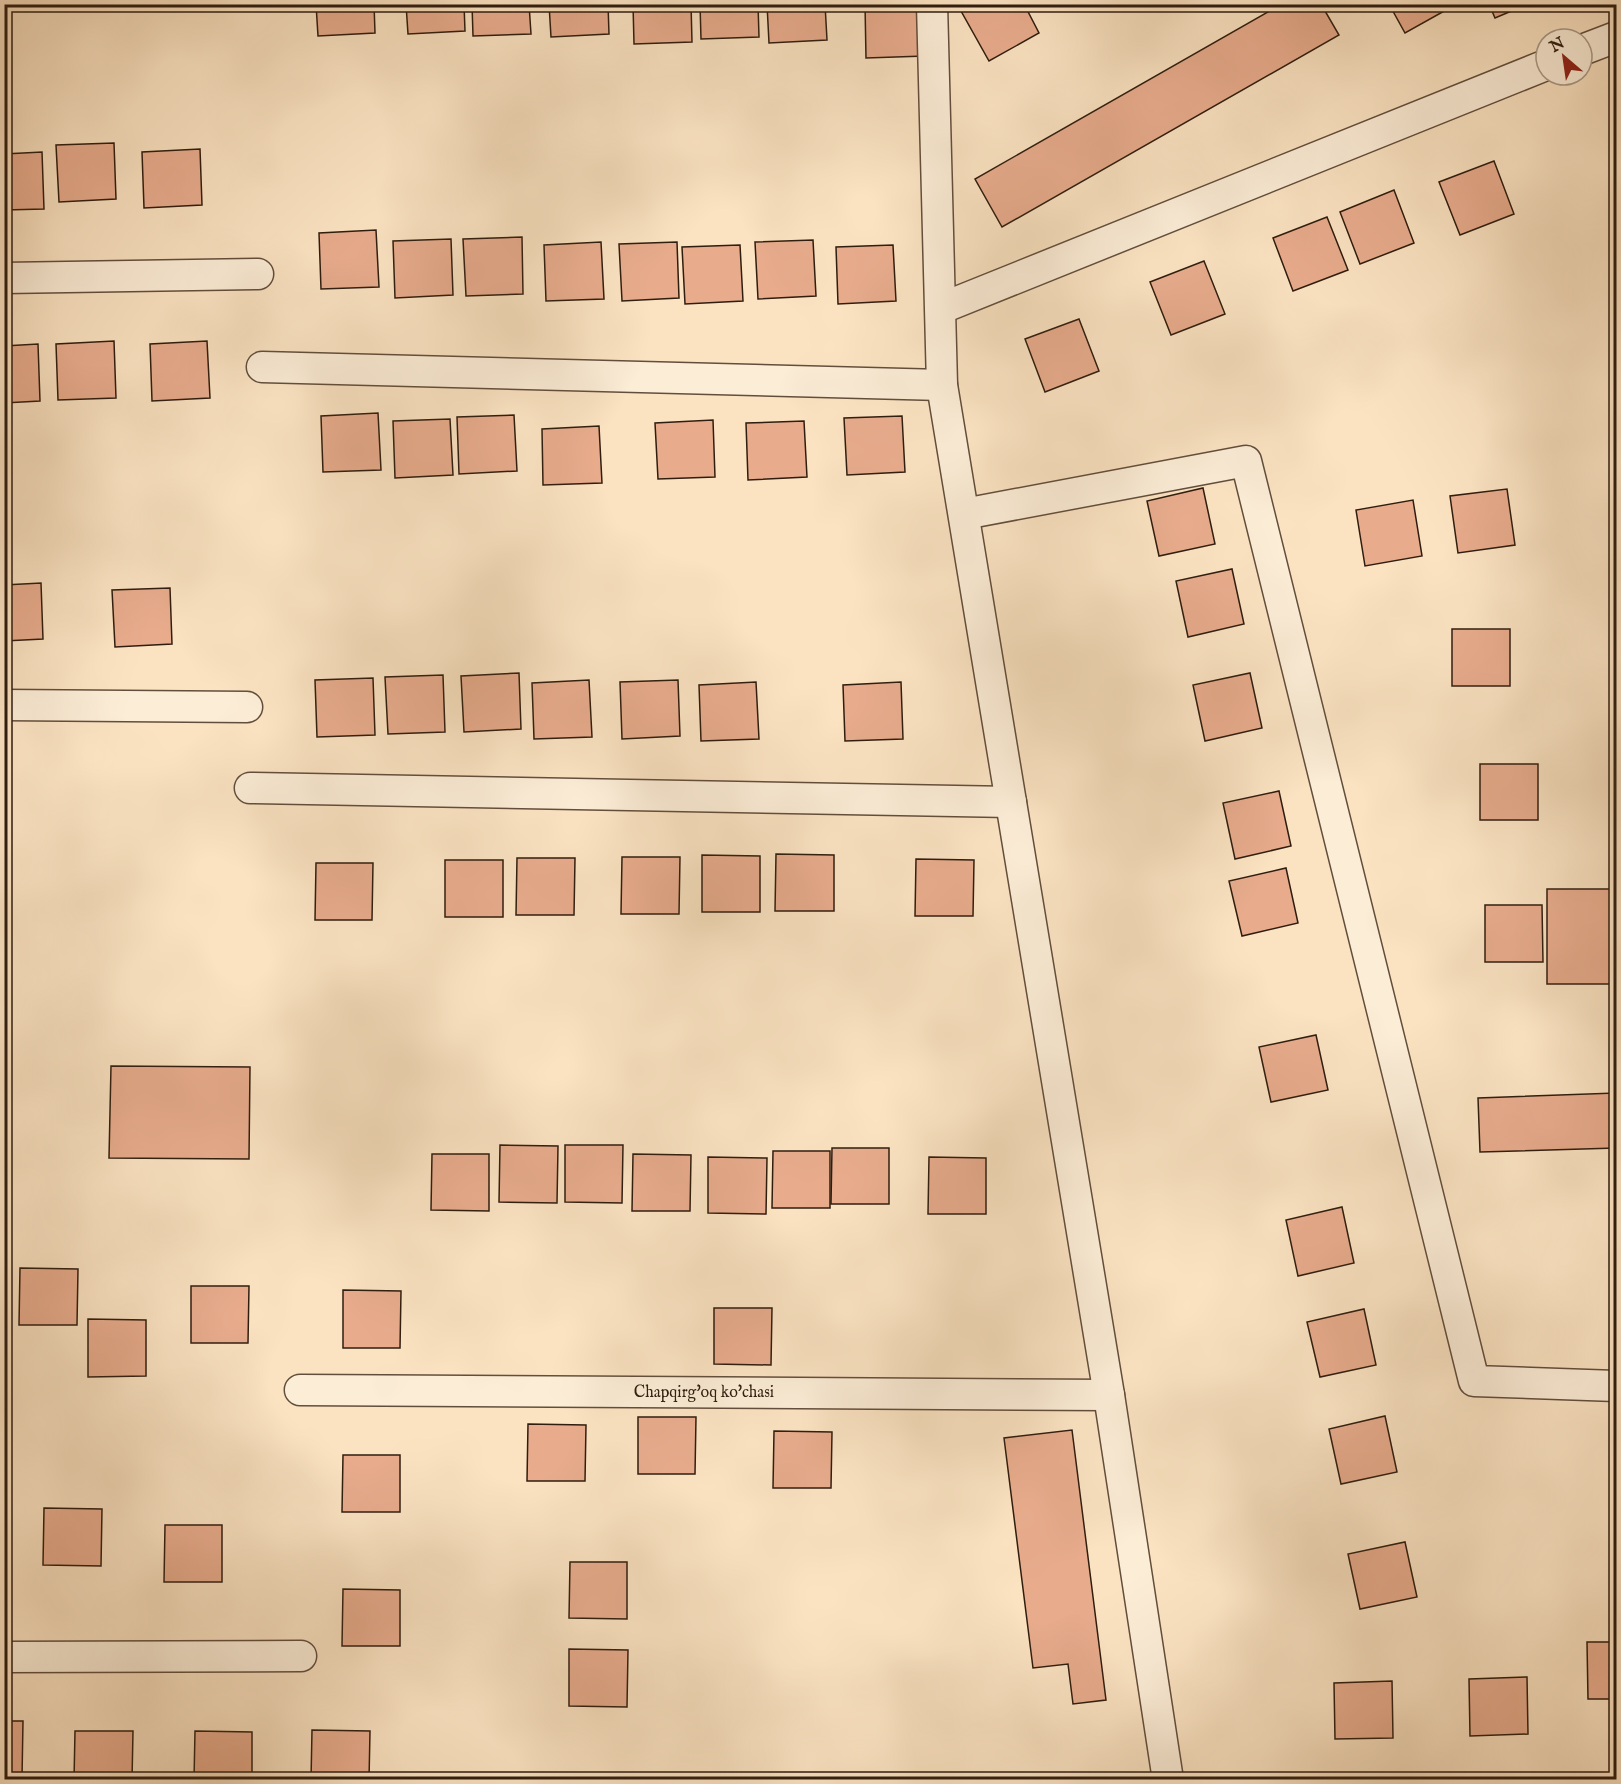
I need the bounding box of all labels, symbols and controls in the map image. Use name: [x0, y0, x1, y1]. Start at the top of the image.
north arrow: [1534, 27, 1594, 87]
text: N: [1546, 33, 1569, 58]
street label: Chapqirg'oq ko'chasi: [634, 1383, 774, 1403]

